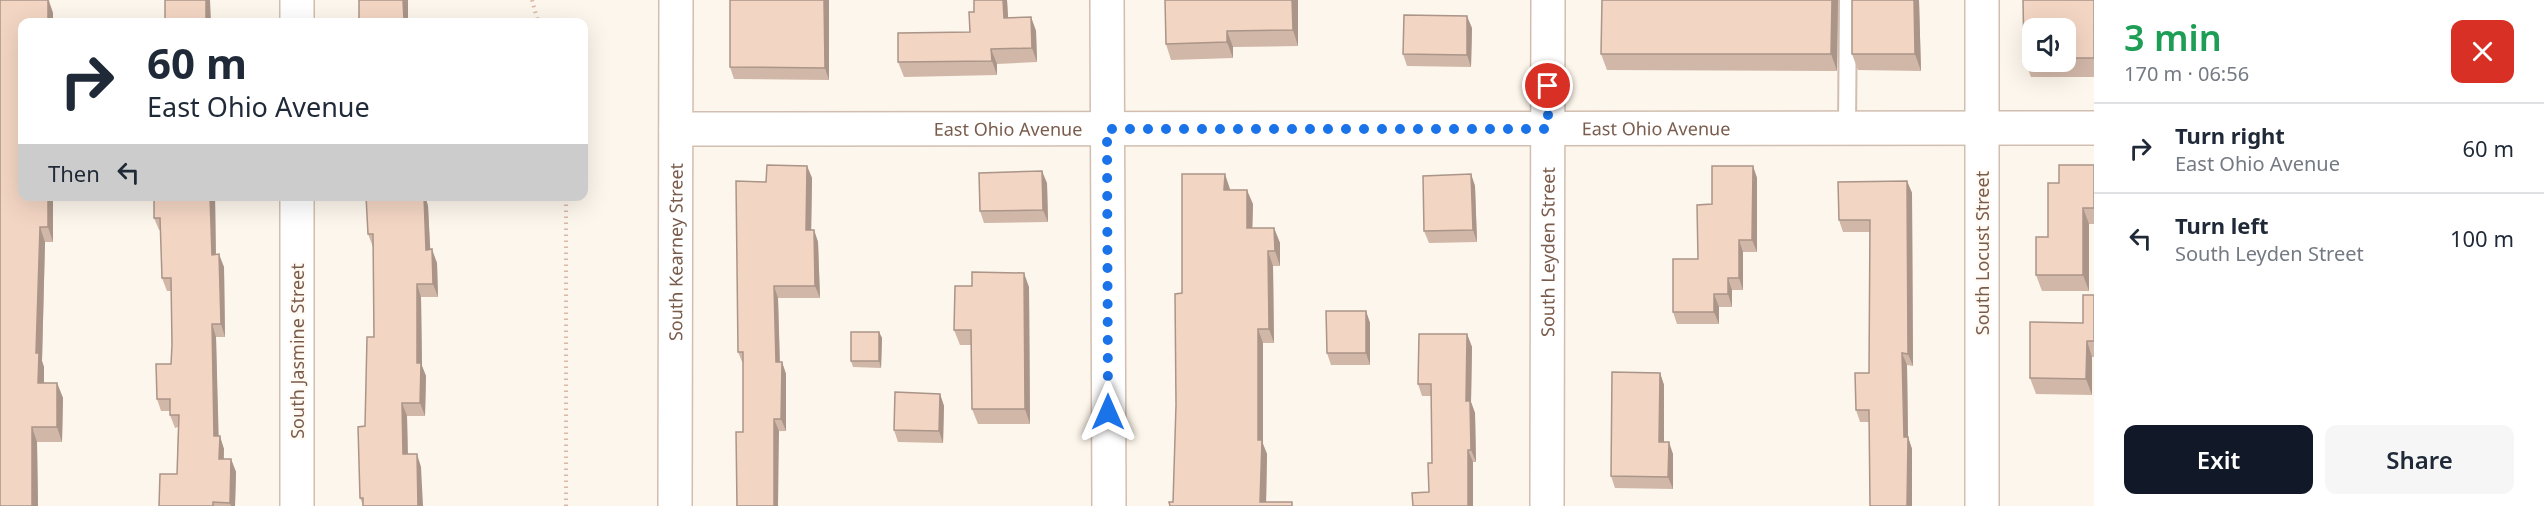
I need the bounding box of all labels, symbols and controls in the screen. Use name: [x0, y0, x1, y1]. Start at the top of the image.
text: 3 min: [2124, 13, 2222, 62]
map controls: [2022, 18, 2076, 72]
button: sound: [2022, 18, 2076, 72]
button: close: [2451, 20, 2514, 83]
text: 60 m: [147, 34, 247, 91]
icon: right: [48, 42, 126, 120]
pin: [1522, 60, 1573, 111]
text: 170 m · 06:56: [2124, 60, 2249, 87]
icon: arrive: [1531, 69, 1564, 102]
text: East Ohio Avenue: [147, 88, 370, 125]
street label: East Ohio Avenue: [1582, 116, 1730, 140]
street label: East Ohio Avenue: [934, 117, 1082, 141]
text: Turn right: [2175, 120, 2285, 150]
icon: right: [2124, 132, 2157, 165]
text: 60 m: [2463, 133, 2514, 163]
text: East Ohio Avenue: [2175, 150, 2340, 177]
icon: left: [112, 156, 145, 189]
text: Then: [48, 158, 100, 188]
street label: South Kearney Street: [663, 162, 688, 341]
street label: South Leyden Street: [1535, 166, 1560, 337]
street label: South Locust Street: [1970, 170, 1994, 335]
text: Turn left: [2175, 210, 2269, 240]
icon: left: [2124, 222, 2157, 255]
text: 100 m: [2450, 223, 2514, 253]
text: South Leyden Street: [2175, 240, 2364, 267]
street label: South Jasmine Street: [285, 263, 309, 439]
position arrow: [1076, 380, 1140, 444]
button: Exit: [2124, 425, 2313, 494]
button: Share: [2325, 425, 2514, 494]

